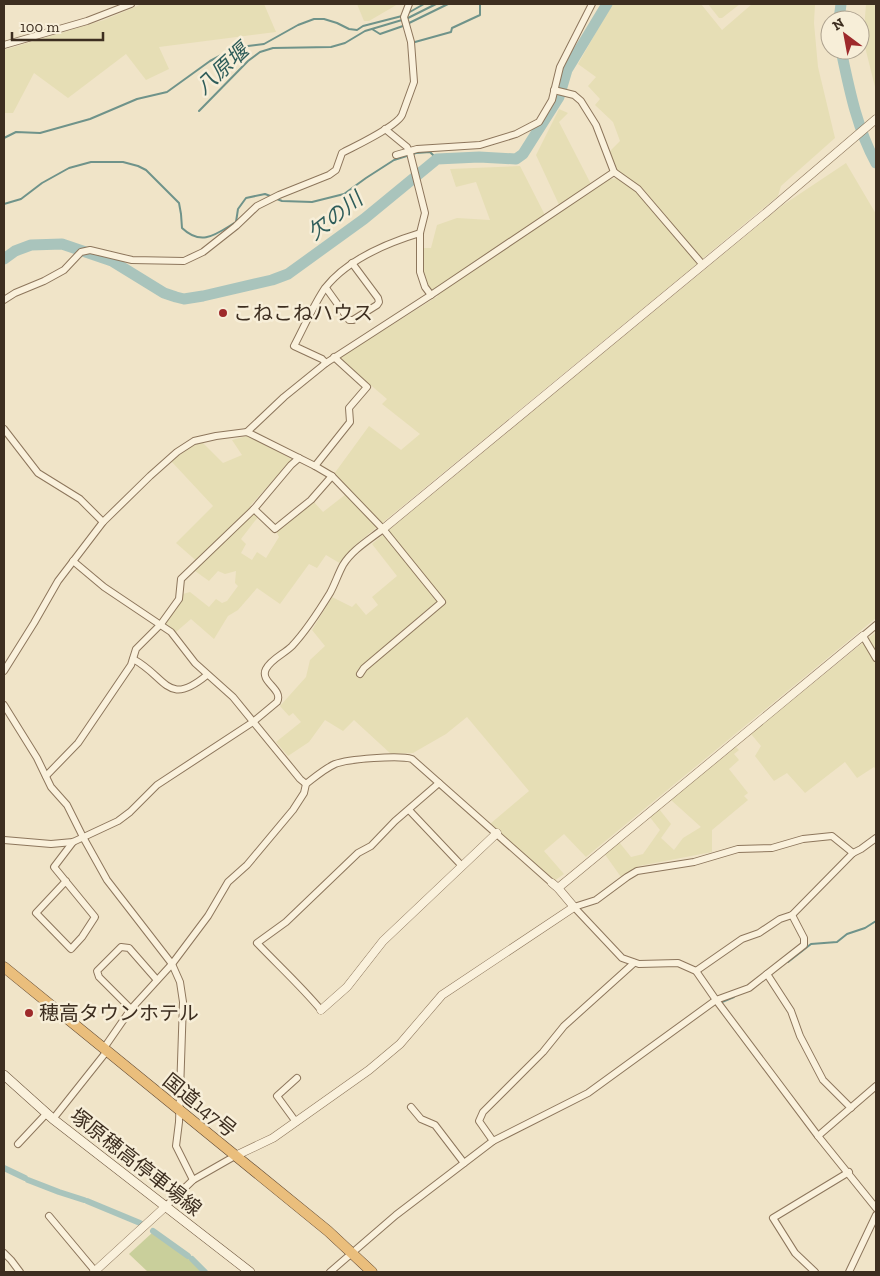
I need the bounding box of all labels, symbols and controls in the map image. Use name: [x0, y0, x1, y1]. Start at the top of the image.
scale bar: [12, 10, 104, 42]
north arrow: [820, 10, 870, 60]
text: N: [829, 14, 848, 34]
text: 100 m: [20, 18, 59, 36]
water label: 八原堰: [190, 35, 256, 99]
water label: 欠の川: [302, 185, 369, 245]
place label: こねこねハウス: [233, 301, 373, 325]
marker: こねこねハウス: [217, 307, 229, 319]
place label: 穂高タウンホテル: [39, 1001, 199, 1025]
marker: 穂高タウンホテル: [23, 1007, 35, 1019]
street label: 国道147号: [158, 1068, 242, 1142]
street label: 塚原穂高停車場線: [66, 1103, 206, 1221]

